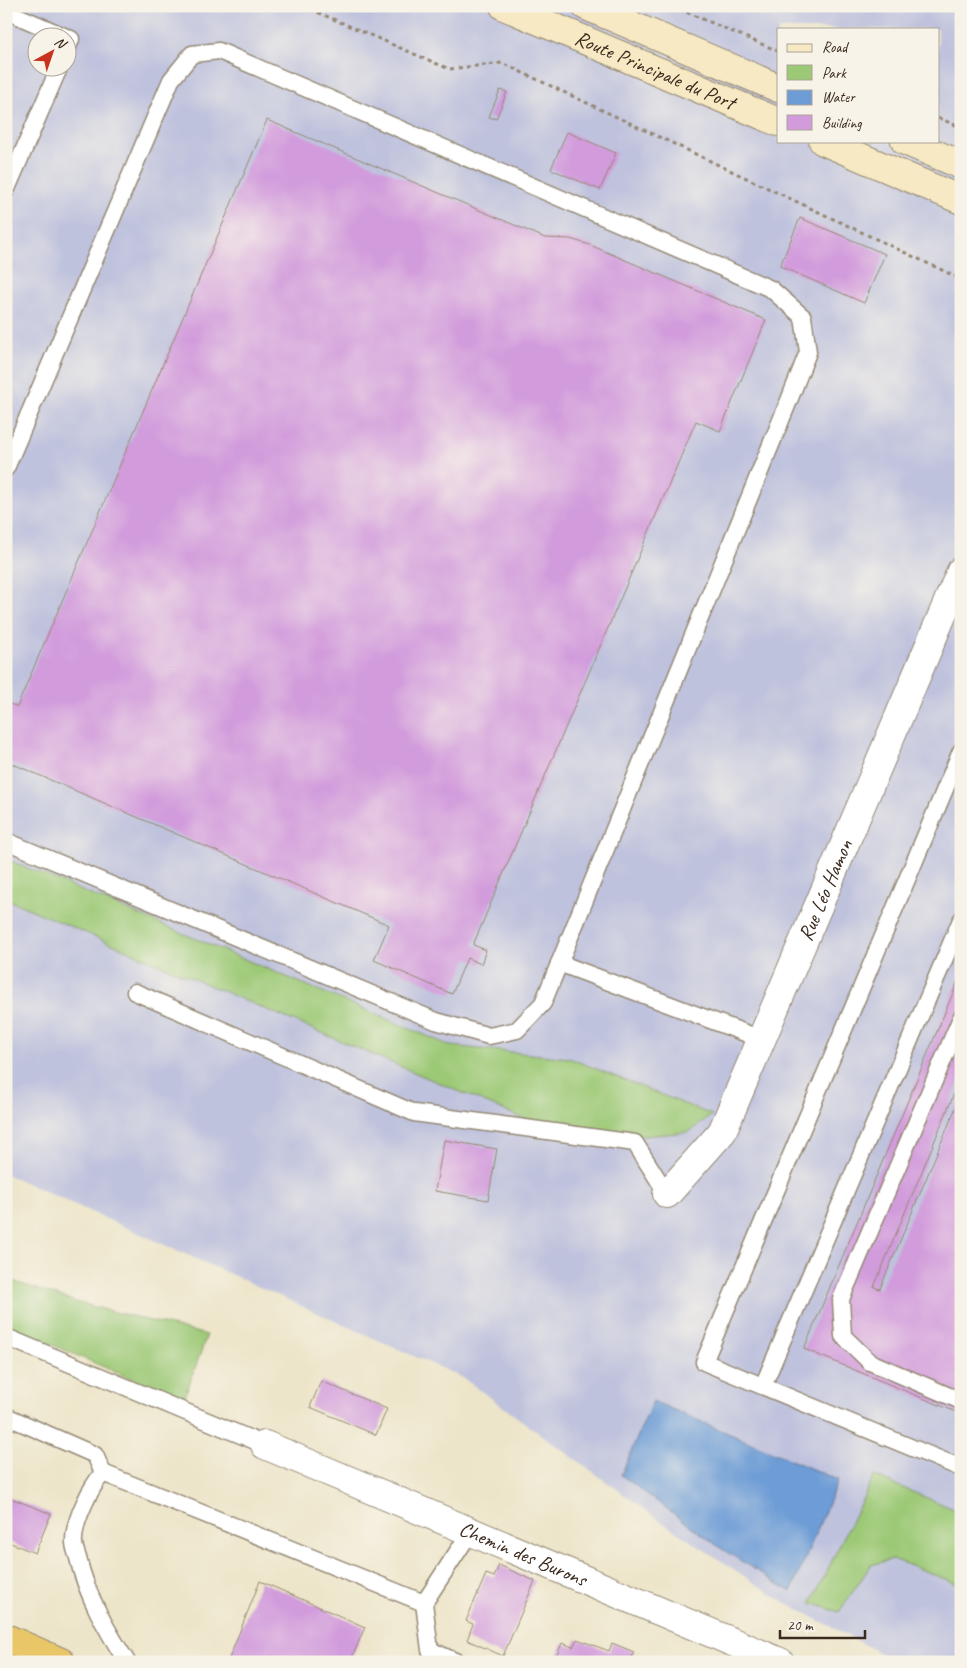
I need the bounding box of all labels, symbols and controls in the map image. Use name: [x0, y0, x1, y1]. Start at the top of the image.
street label: Route Principale du Port: [571, 25, 742, 116]
north arrow: [28, 28, 78, 78]
legend: [777, 28, 940, 142]
text: N: [51, 33, 71, 53]
text: Road: [822, 38, 849, 57]
text: Park: [822, 64, 847, 83]
text: Water: [822, 88, 856, 107]
text: Building: [822, 114, 862, 133]
street label: Rue Léo Hamon: [792, 835, 858, 944]
street label: Chemin des Burons: [456, 1515, 592, 1593]
scale bar: [780, 1608, 864, 1640]
text: 20 m: [787, 1616, 814, 1635]

